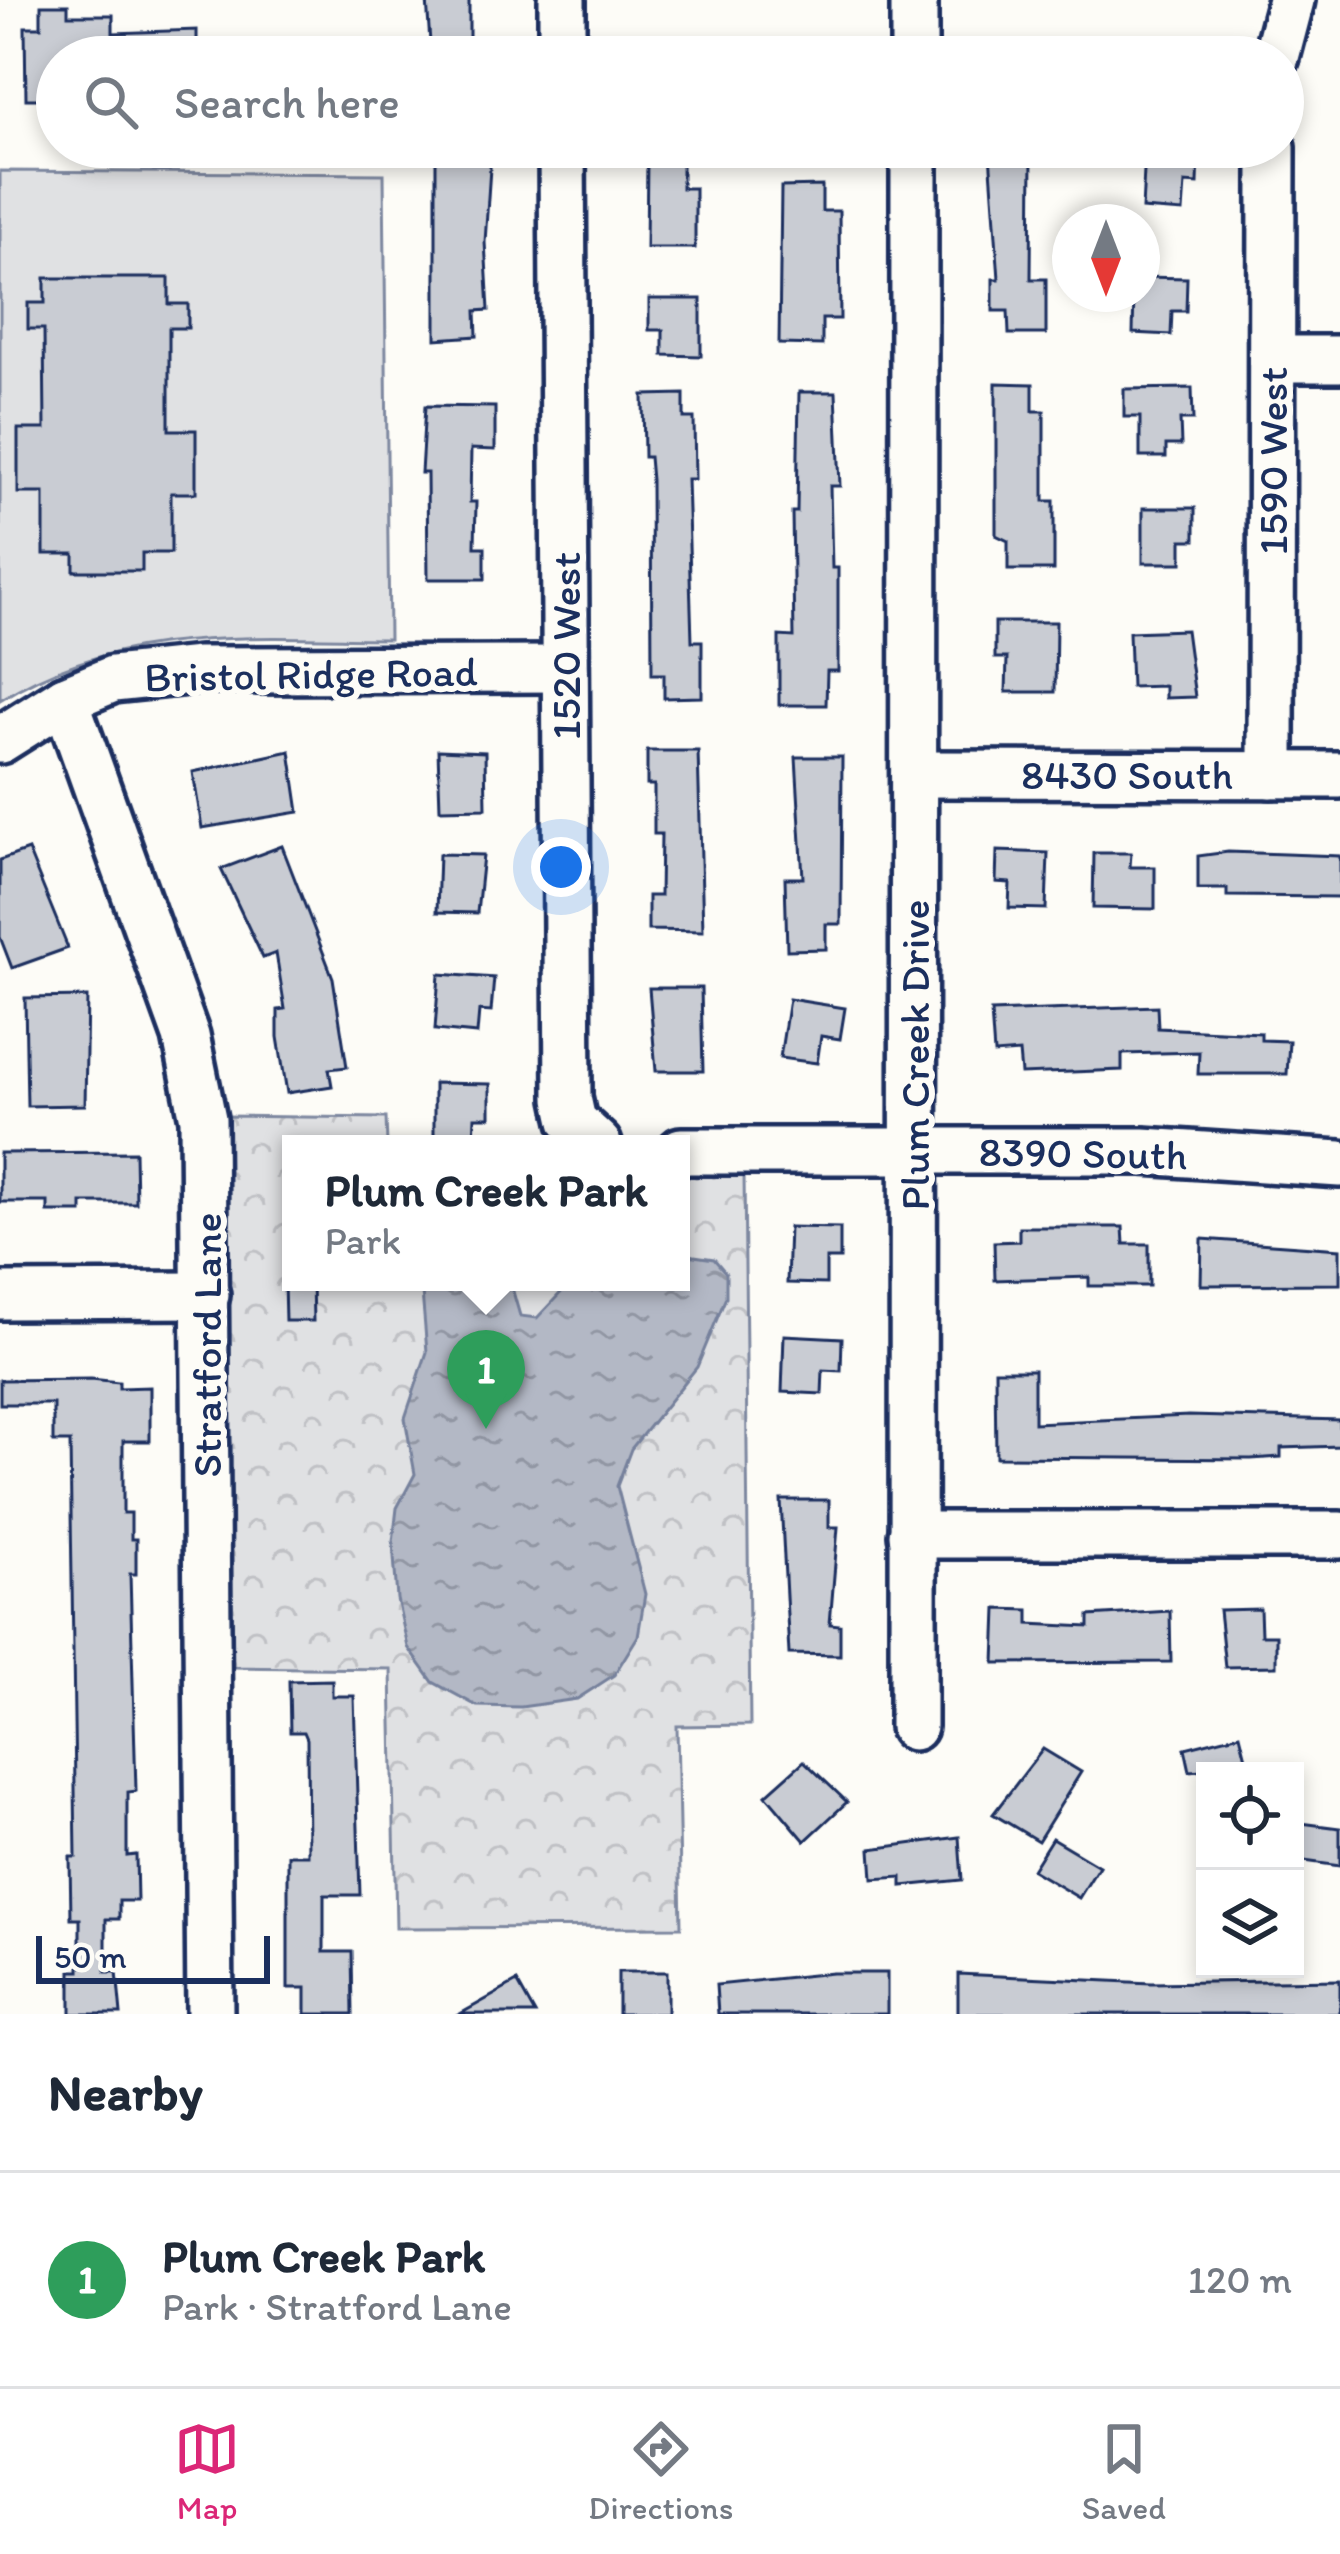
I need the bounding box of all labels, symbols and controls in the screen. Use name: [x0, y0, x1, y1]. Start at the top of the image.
search box: [36, 36, 1304, 168]
icon: search: [78, 69, 144, 135]
text: Search here: [174, 75, 400, 129]
north arrow: [1052, 204, 1160, 312]
street label: 1590 West: [1247, 367, 1298, 555]
street label: 1520 West: [540, 552, 591, 740]
street label: Bristol Ridge Road: [144, 646, 478, 702]
street label: 8430 South: [1021, 749, 1233, 800]
your location: [531, 837, 591, 897]
street label: Plum Creek Drive: [889, 899, 940, 1211]
street label: 8390 South: [978, 1126, 1188, 1180]
popup: [282, 1135, 690, 1291]
text: Plum Creek Park: [325, 1163, 647, 1217]
street label: Stratford Lane: [181, 1212, 232, 1478]
text: Park: [325, 1217, 401, 1264]
pin: 1: [447, 1330, 525, 1429]
map controls: [1196, 1762, 1304, 1978]
button: locate: [1196, 1762, 1304, 1870]
button: layers: [1196, 1870, 1304, 1978]
scale bar: [36, 1930, 270, 1983]
text: 50 m: [54, 1937, 127, 1976]
text: Nearby: [48, 2062, 203, 2123]
text: Plum Creek Park: [162, 2229, 485, 2283]
text: 1: [78, 2256, 96, 2303]
text: 120 m: [1188, 2256, 1292, 2303]
text: Park · Stratford Lane: [162, 2283, 512, 2330]
tab: Map: [174, 2416, 240, 2527]
tab: Directions: [588, 2416, 733, 2527]
tab: Saved: [1082, 2416, 1166, 2527]

